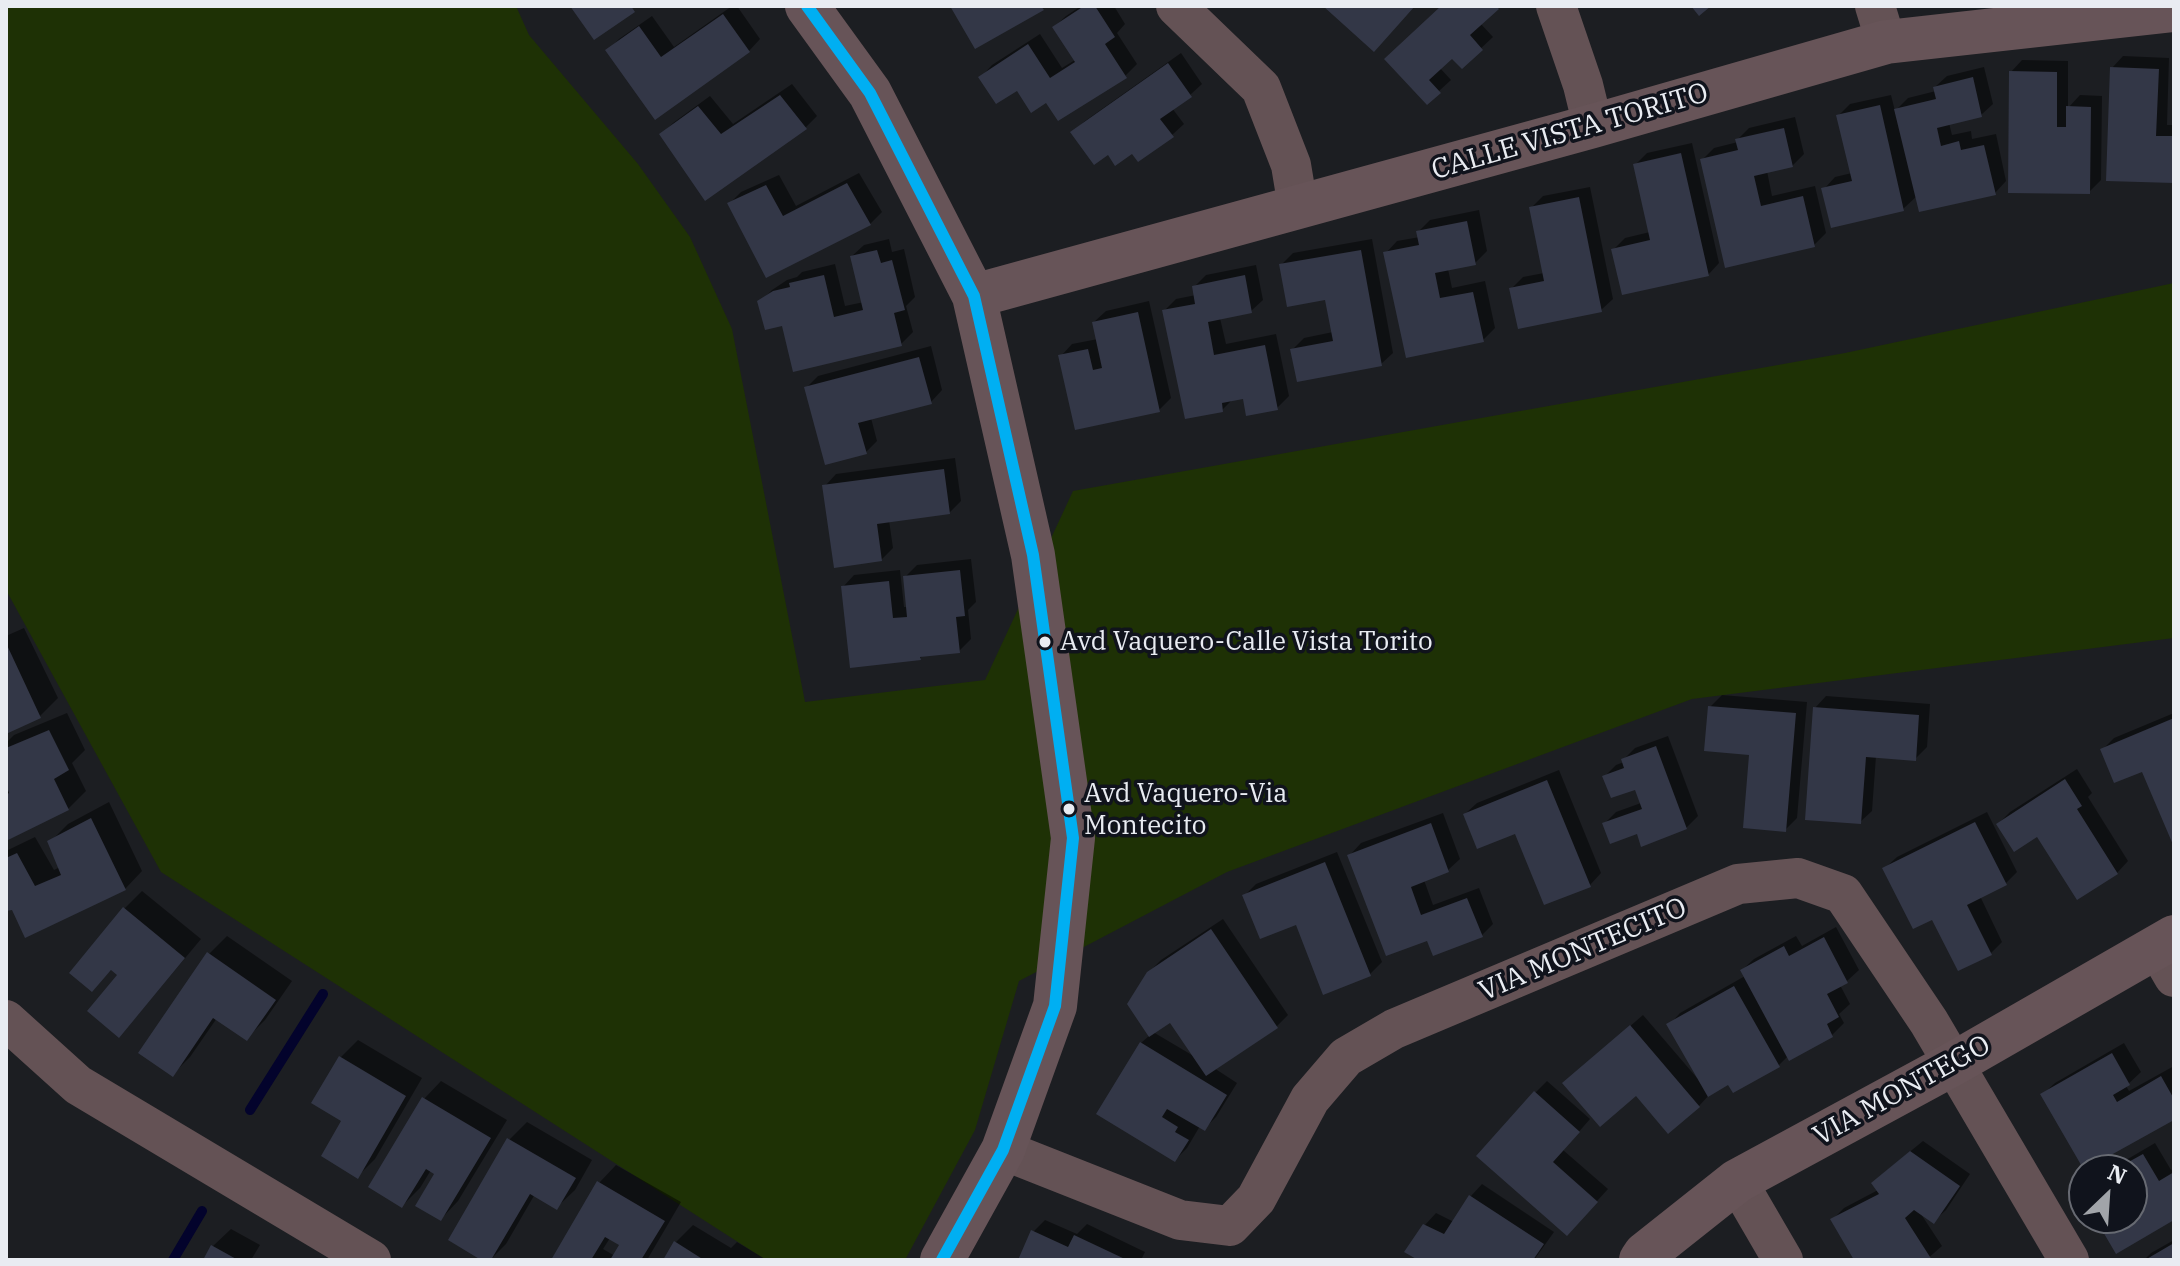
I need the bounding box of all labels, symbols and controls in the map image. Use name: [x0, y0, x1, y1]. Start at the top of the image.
street label: CALLE VISTA TORITO: [1428, 76, 1712, 188]
place label: Avd Vaquero-Calle Vista Torito: [1060, 626, 1433, 658]
marker: Avd Vaquero-Calle Vista Torito: [1037, 634, 1053, 650]
place label: Avd Vaquero-Via Montecito: [1084, 778, 1287, 840]
marker: Avd Vaquero-Via Montecito: [1061, 801, 1077, 817]
street label: VIA MONTECITO: [1474, 891, 1692, 1009]
street label: VIA MONTEGO: [1808, 1028, 1996, 1154]
north arrow: [2068, 1154, 2148, 1234]
text: N: [2103, 1157, 2132, 1190]

